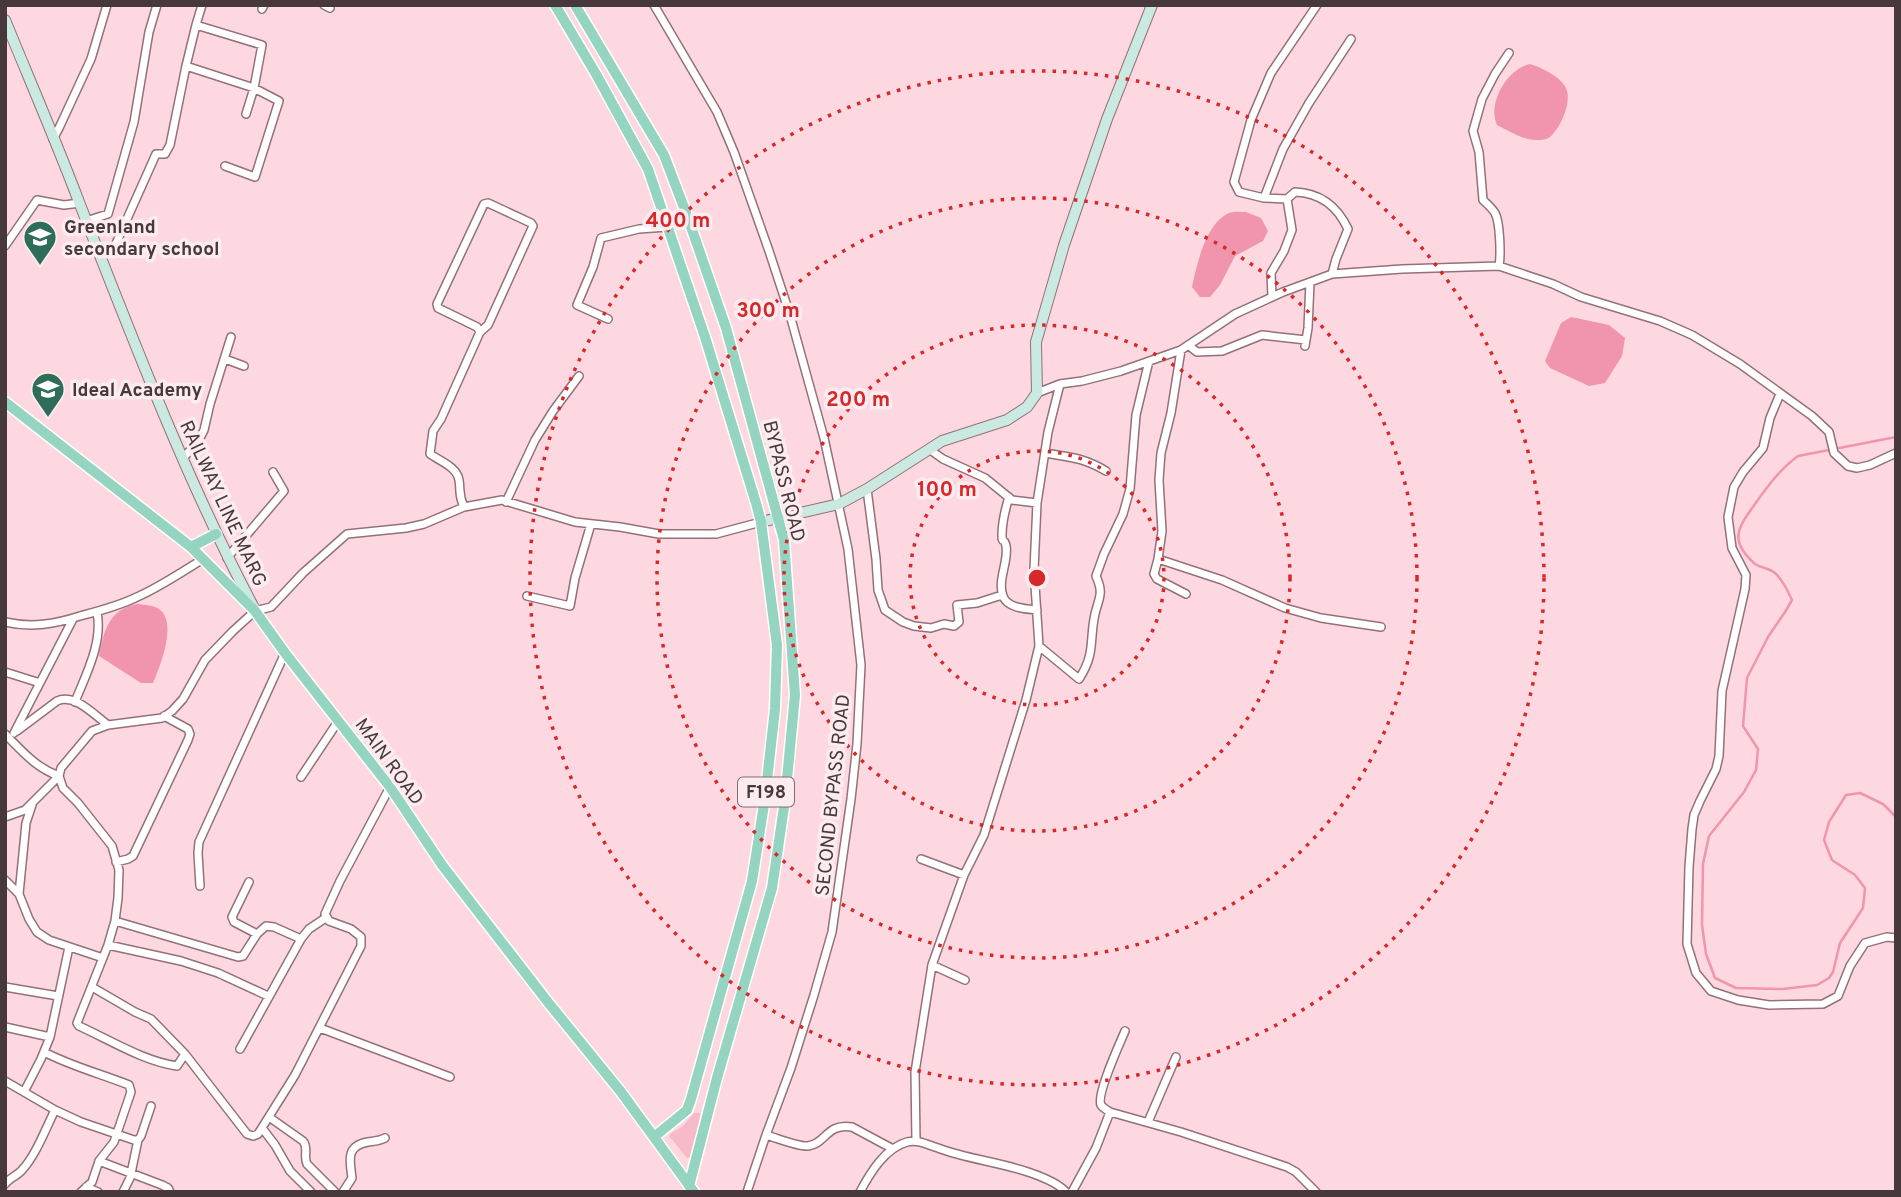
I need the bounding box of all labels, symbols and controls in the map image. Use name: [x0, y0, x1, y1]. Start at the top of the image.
text: 400 m: [646, 208, 710, 235]
place label: Greenland secondary school: [64, 216, 220, 262]
school or university icon: Greenland secondary school: [21, 218, 59, 267]
text: 300 m: [736, 298, 800, 325]
school or university icon: Ideal Academy: [29, 370, 67, 419]
place label: Ideal Academy: [72, 379, 203, 403]
text: 200 m: [826, 387, 890, 414]
street label: RAILWAY LINE MARG: [173, 417, 271, 591]
street label: BYPASS ROAD: [756, 418, 810, 545]
text: 100 m: [917, 477, 977, 504]
centre of rings: [1025, 566, 1049, 590]
street label: SECOND BYPASS ROAD: [811, 693, 857, 897]
street label: MAIN ROAD: [349, 714, 428, 810]
road number: F198: [738, 778, 794, 806]

